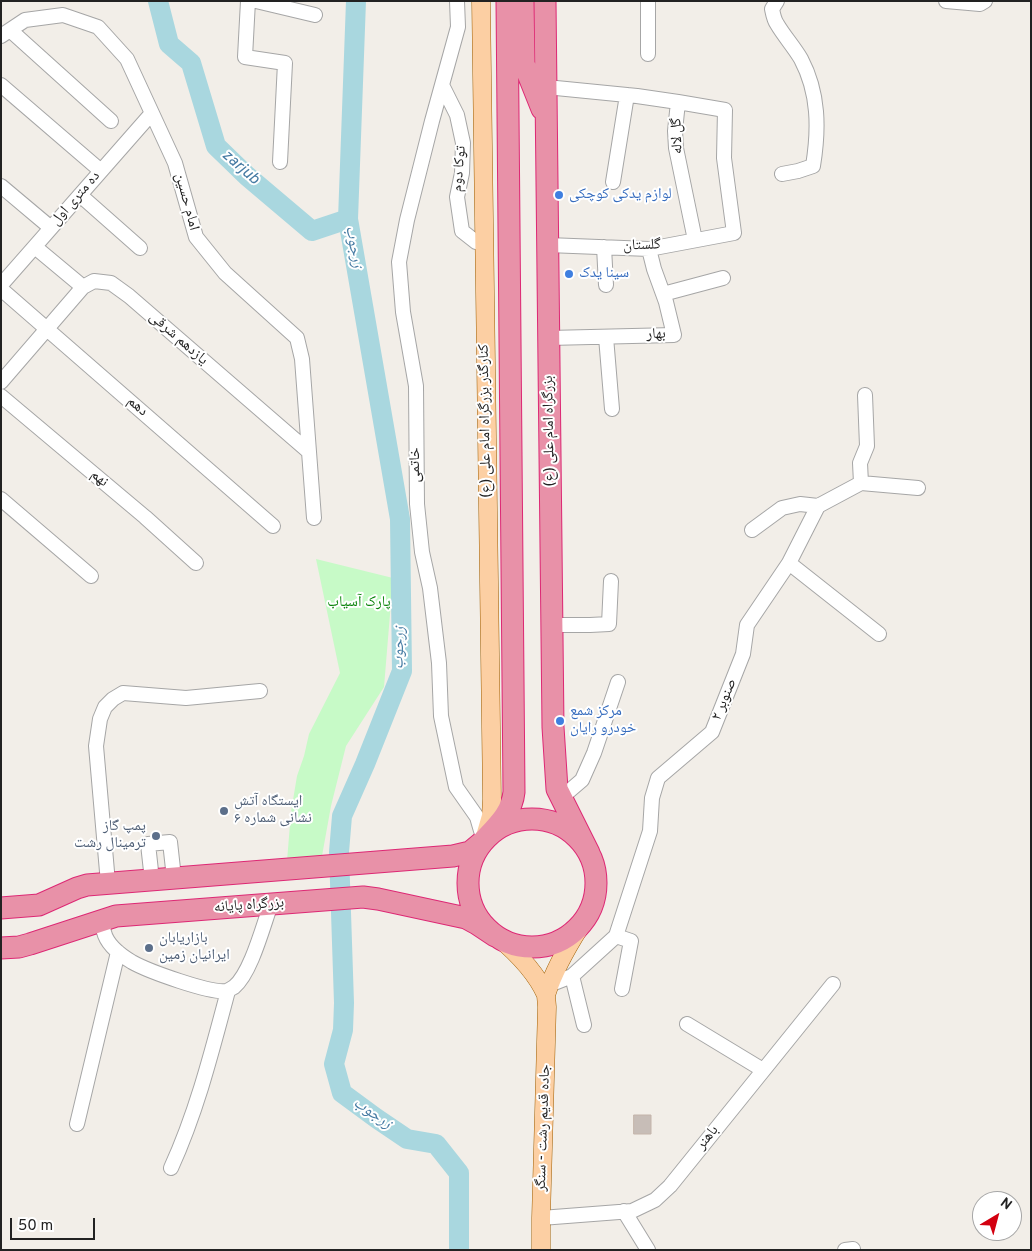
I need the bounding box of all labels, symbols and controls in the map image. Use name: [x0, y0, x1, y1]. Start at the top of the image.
street label: گل لاله: [668, 118, 688, 154]
street label: توکا دوم: [449, 145, 471, 193]
water label: zarjub: [217, 146, 263, 190]
street label: ده متری اول: [47, 168, 105, 230]
street label: امام حسین: [170, 171, 202, 233]
place label: لوازم یدکی کوچکی: [569, 186, 672, 204]
marker: لوازم یدکی کوچکی: [553, 189, 565, 201]
water label: زرجوب: [340, 224, 366, 270]
street label: گلستان: [623, 236, 661, 256]
place label: سینا یدک: [579, 265, 629, 283]
marker: سینا یدک: [563, 268, 575, 280]
street label: یازدهم شرقی: [145, 308, 211, 370]
street label: بهار: [646, 326, 666, 344]
street label: کنارگذر بزرگراه امام علی (ع): [476, 344, 496, 498]
street label: بزرگراه امام علی (ع): [540, 375, 560, 487]
street label: دهم: [123, 393, 151, 421]
street label: خاتمی: [407, 448, 425, 482]
street label: نهم: [86, 466, 112, 492]
park label: پارک آسیاب: [327, 594, 391, 612]
water label: زرجوب: [390, 626, 410, 670]
street label: صنوبر ۲: [708, 676, 742, 724]
place label: مرکز شمع خودرو رایان: [570, 703, 636, 738]
marker: مرکز شمع خودرو رایان: [554, 715, 566, 727]
place label: ایستگاه آتش نشانی شماره ۶: [234, 793, 312, 828]
marker: ایستگاه آتش نشانی شماره ۶: [218, 805, 230, 817]
place label: پمپ گاز ترمینال رشت: [74, 818, 146, 853]
marker: پمپ گاز ترمینال رشت: [150, 830, 162, 842]
street label: بزرگراه پایانه: [213, 895, 285, 917]
place label: بازاریابان ایرانیان زمین: [159, 930, 230, 965]
marker: بازاریابان ایرانیان زمین: [143, 942, 155, 954]
street label: جاده قدیم رشت - سنگر: [533, 1064, 555, 1192]
water label: زرجوب: [349, 1094, 395, 1134]
street label: باهنر: [693, 1122, 723, 1154]
north arrow: [972, 1191, 1022, 1241]
text: N: [997, 1195, 1015, 1214]
scale bar: [12, 1208, 98, 1240]
text: 50 m: [18, 1217, 53, 1236]

